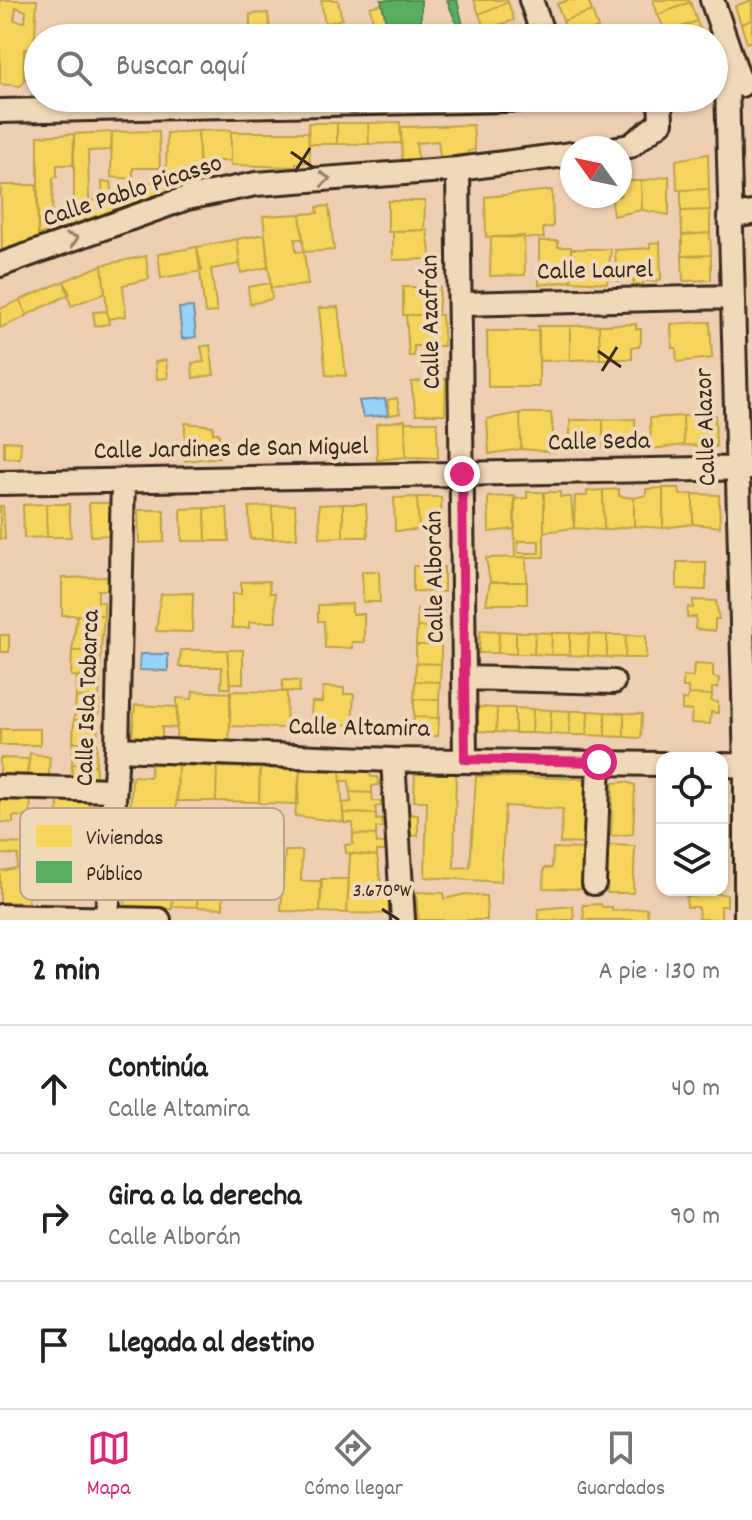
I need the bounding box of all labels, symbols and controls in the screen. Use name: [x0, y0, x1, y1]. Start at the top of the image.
search box: [24, 24, 728, 112]
icon: search: [52, 46, 96, 90]
text: Buscar aquí: [116, 47, 246, 90]
north arrow: [560, 136, 632, 208]
street label: Calle Pablo Picasso: [39, 146, 227, 238]
one-way arrow: [319, 171, 332, 188]
one-way arrow: [66, 232, 80, 248]
street label: Calle Laurel: [537, 252, 653, 292]
street label: Calle Azafrán: [412, 254, 452, 390]
street label: Calle Alazor: [686, 367, 728, 487]
street label: Calle Seda: [548, 424, 651, 462]
street label: Calle Jardines de San Miguel: [93, 429, 369, 471]
route end: [444, 456, 480, 492]
street label: Calle Alborán: [416, 510, 456, 644]
street label: Calle Isla Tabarca: [67, 608, 111, 787]
street label: Calle Altamira: [288, 709, 431, 749]
route start: [581, 744, 617, 780]
map controls: [656, 752, 728, 896]
button: locate: [656, 752, 728, 824]
legend: [20, 808, 284, 900]
text: Viviendas: [86, 824, 164, 855]
button: layers: [656, 824, 728, 896]
text: Público: [86, 860, 143, 891]
text: 3.670°W: [353, 878, 412, 906]
text: 2 min: [32, 948, 100, 997]
text: A pie · 130 m: [599, 954, 720, 991]
text: Continúa: [108, 1049, 207, 1092]
icon: ahead: [32, 1067, 76, 1111]
text: 40 m: [671, 1071, 720, 1108]
text: Calle Altamira: [108, 1092, 249, 1129]
text: Gira a la derecha: [108, 1177, 301, 1220]
icon: right: [32, 1195, 76, 1239]
text: 90 m: [670, 1199, 720, 1236]
text: Calle Alborán: [108, 1220, 241, 1257]
icon: arrive: [32, 1323, 76, 1367]
text: Llegada al destino: [108, 1324, 315, 1367]
tab: Mapa: [87, 1426, 131, 1505]
tab: Cómo llegar: [304, 1426, 403, 1505]
tab: Guardados: [576, 1426, 665, 1505]

